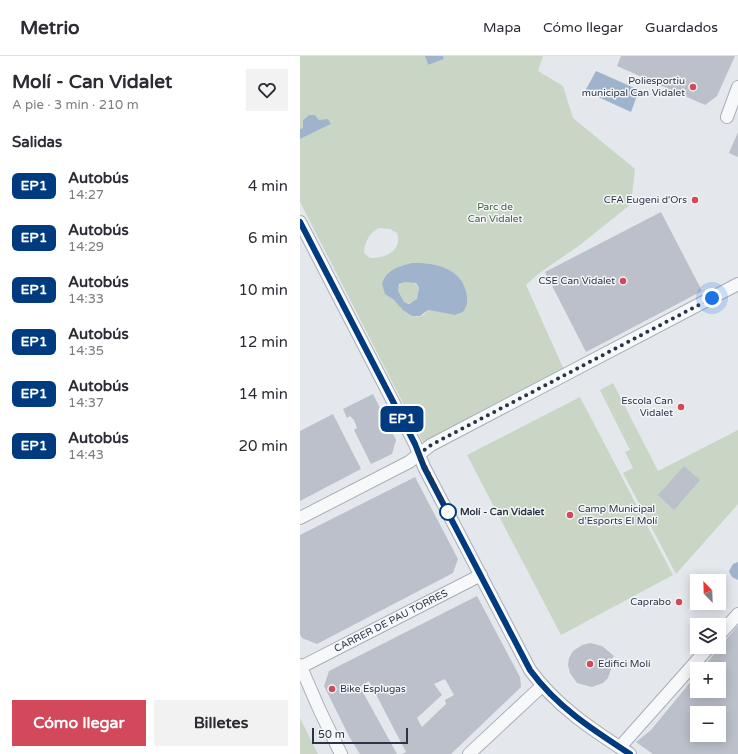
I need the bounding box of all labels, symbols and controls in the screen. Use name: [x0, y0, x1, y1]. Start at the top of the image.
text: Metrio: [20, 17, 80, 39]
text: Mapa: [483, 19, 521, 36]
text: Cómo llegar: [543, 19, 623, 36]
text: Guardados: [645, 19, 718, 36]
button: heart: [246, 69, 288, 111]
text: Molí - Can Vidalet: [12, 71, 172, 93]
place label: Poliesportiu municipal Can Vidalet: [582, 75, 685, 99]
marker: Poliesportiu municipal Can Vidalet: [688, 82, 698, 92]
text: A pie · 3 min · 210 m: [12, 97, 139, 113]
text: Salidas: [12, 133, 62, 151]
text: Autobús: [68, 169, 129, 187]
text: EP1: [20, 177, 48, 194]
text: 4 min: [248, 177, 288, 195]
text: 14:27: [68, 187, 104, 203]
place label: CFA Eugeni d'Ors: [604, 194, 687, 206]
marker: CFA Eugeni d'Ors: [690, 195, 700, 205]
park label: Parc de Can Vidalet: [468, 201, 522, 225]
text: Autobús: [68, 221, 129, 239]
text: EP1: [20, 229, 48, 246]
text: 6 min: [248, 229, 288, 247]
text: 14:29: [68, 239, 104, 255]
text: Autobús: [68, 273, 129, 291]
place label: CSE Can Vidalet: [538, 275, 615, 287]
marker: CSE Can Vidalet: [618, 276, 628, 286]
text: EP1: [20, 281, 48, 298]
text: 10 min: [239, 281, 288, 299]
your location: [702, 288, 722, 308]
text: 14:33: [68, 291, 104, 307]
text: Autobús: [68, 325, 129, 343]
text: EP1: [20, 333, 48, 350]
text: 12 min: [239, 333, 288, 351]
text: 14:35: [68, 343, 104, 359]
text: Autobús: [68, 377, 129, 395]
text: EP1: [20, 385, 48, 402]
text: 14 min: [239, 385, 288, 403]
text: 14:37: [68, 395, 104, 411]
place label: Escola Can Vidalet: [621, 395, 673, 419]
marker: Escola Can Vidalet: [676, 402, 686, 412]
line badge: EP1: [379, 406, 425, 432]
text: EP1: [388, 410, 416, 427]
text: Autobús: [68, 429, 129, 447]
text: EP1: [20, 437, 48, 454]
text: 20 min: [239, 437, 288, 455]
text: 14:43: [68, 447, 104, 463]
marker: Molí - Can Vidalet: [439, 503, 457, 521]
place label: Camp Municipal d’Esports El Molí: [578, 503, 658, 527]
place label: Molí - Can Vidalet: [460, 506, 545, 518]
marker: Camp Municipal d’Esports El Molí: [565, 510, 575, 520]
north arrow: [690, 574, 726, 610]
map controls: [690, 574, 726, 742]
street label: CARRER DE PAU TORRES: [332, 587, 450, 655]
place label: Caprabo: [630, 596, 671, 608]
marker: Caprabo: [674, 597, 684, 607]
button: layers: [690, 618, 726, 654]
place label: Edifici Molí: [598, 658, 651, 670]
marker: Edifici Molí: [585, 659, 595, 669]
button: +: [690, 662, 726, 698]
place label: Bike Esplugas: [340, 683, 406, 695]
marker: Bike Esplugas: [327, 684, 337, 694]
button: Cómo llegar: [12, 700, 146, 746]
button: Billetes: [154, 700, 288, 746]
button: −: [690, 706, 726, 742]
scale bar: [312, 726, 408, 745]
text: 50 m: [318, 728, 345, 741]

